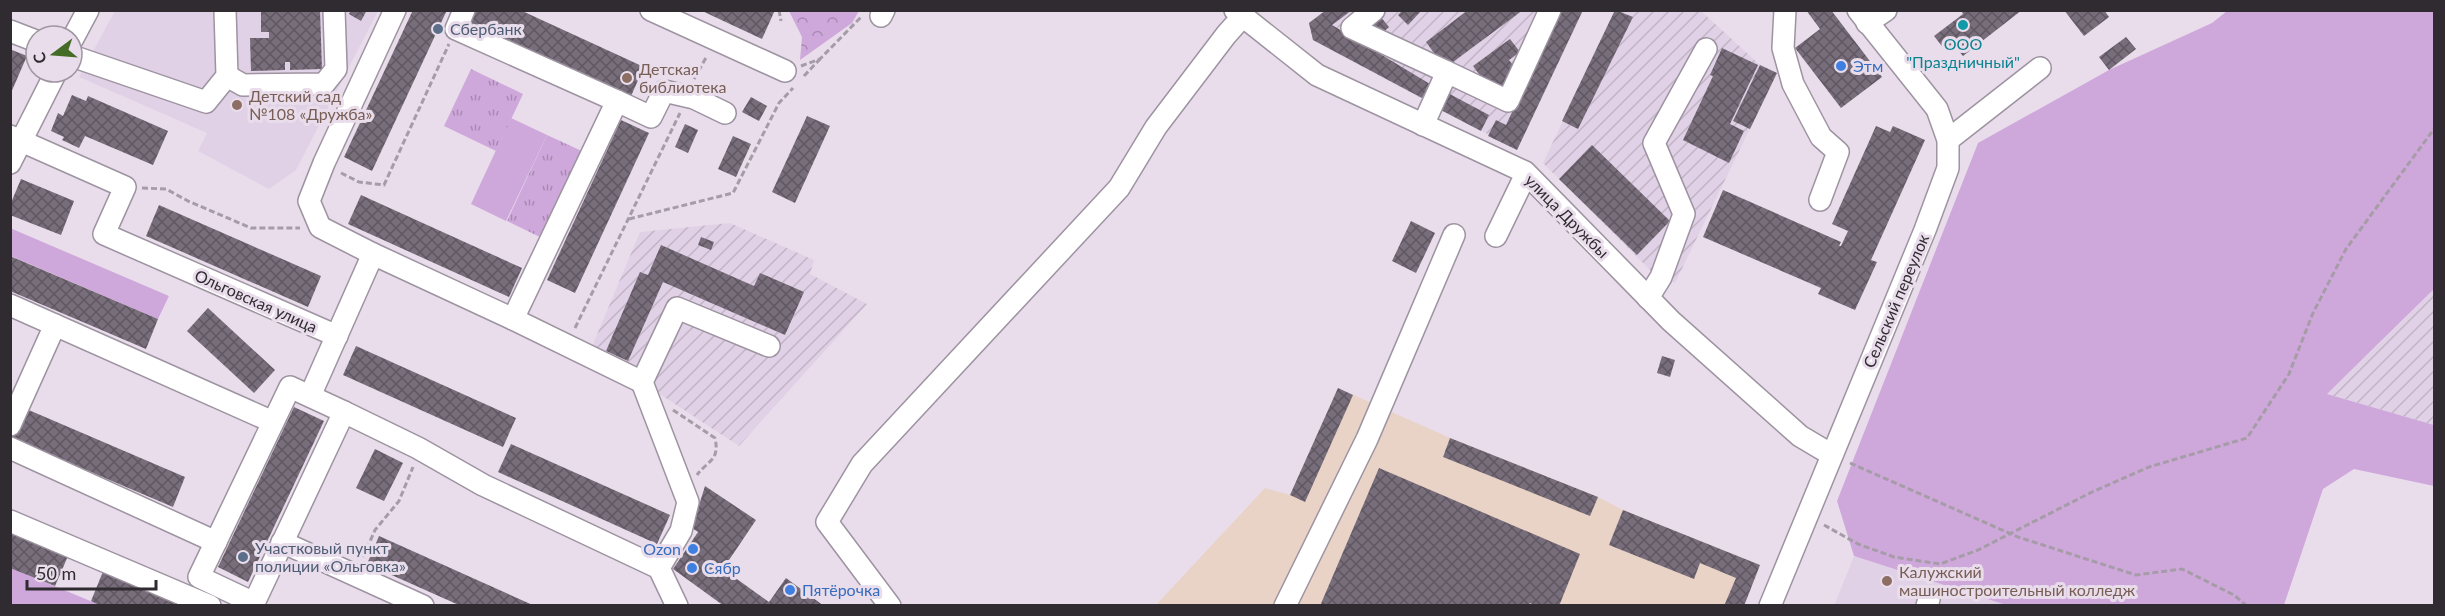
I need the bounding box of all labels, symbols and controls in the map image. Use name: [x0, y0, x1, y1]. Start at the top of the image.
marker: ООО "Праздничный": [1956, 18, 1970, 32]
place label: Сбербанк: [450, 19, 522, 38]
marker: Сбербанк: [431, 22, 445, 36]
north arrow: [24, 24, 84, 84]
place label: ООО "Праздничный": [1906, 34, 2020, 71]
text: С: [28, 50, 50, 66]
place label: Этм: [1853, 56, 1883, 75]
place label: Детская библиотека: [639, 59, 726, 96]
marker: Этм: [1834, 59, 1848, 73]
marker: Детская библиотека: [620, 71, 634, 85]
place label: Детский сад №108 «Дружба»: [249, 86, 373, 123]
marker: Детский сад №108 «Дружба»: [230, 98, 244, 112]
street label: улица Дружбы: [1522, 170, 1613, 261]
street label: Сельский переулок: [1859, 230, 1933, 370]
street label: Ольговская улица: [192, 265, 320, 336]
place label: Участковый пункт полиции «Ольговка»: [255, 538, 406, 575]
place label: Ozon: [643, 539, 681, 558]
marker: Ozon: [686, 542, 700, 556]
marker: Участковый пункт полиции «Ольговка»: [236, 550, 250, 564]
scale bar: [27, 553, 156, 591]
place label: Сябр: [704, 558, 741, 577]
marker: Сябр: [685, 561, 699, 575]
text: 50 m: [36, 562, 76, 584]
place label: Калужский машиностроительный колледж: [1899, 562, 2136, 599]
marker: Калужский машиностроительный колледж: [1880, 574, 1894, 588]
place label: Пятёрочка: [802, 580, 880, 599]
marker: Пятёрочка: [783, 583, 797, 597]

